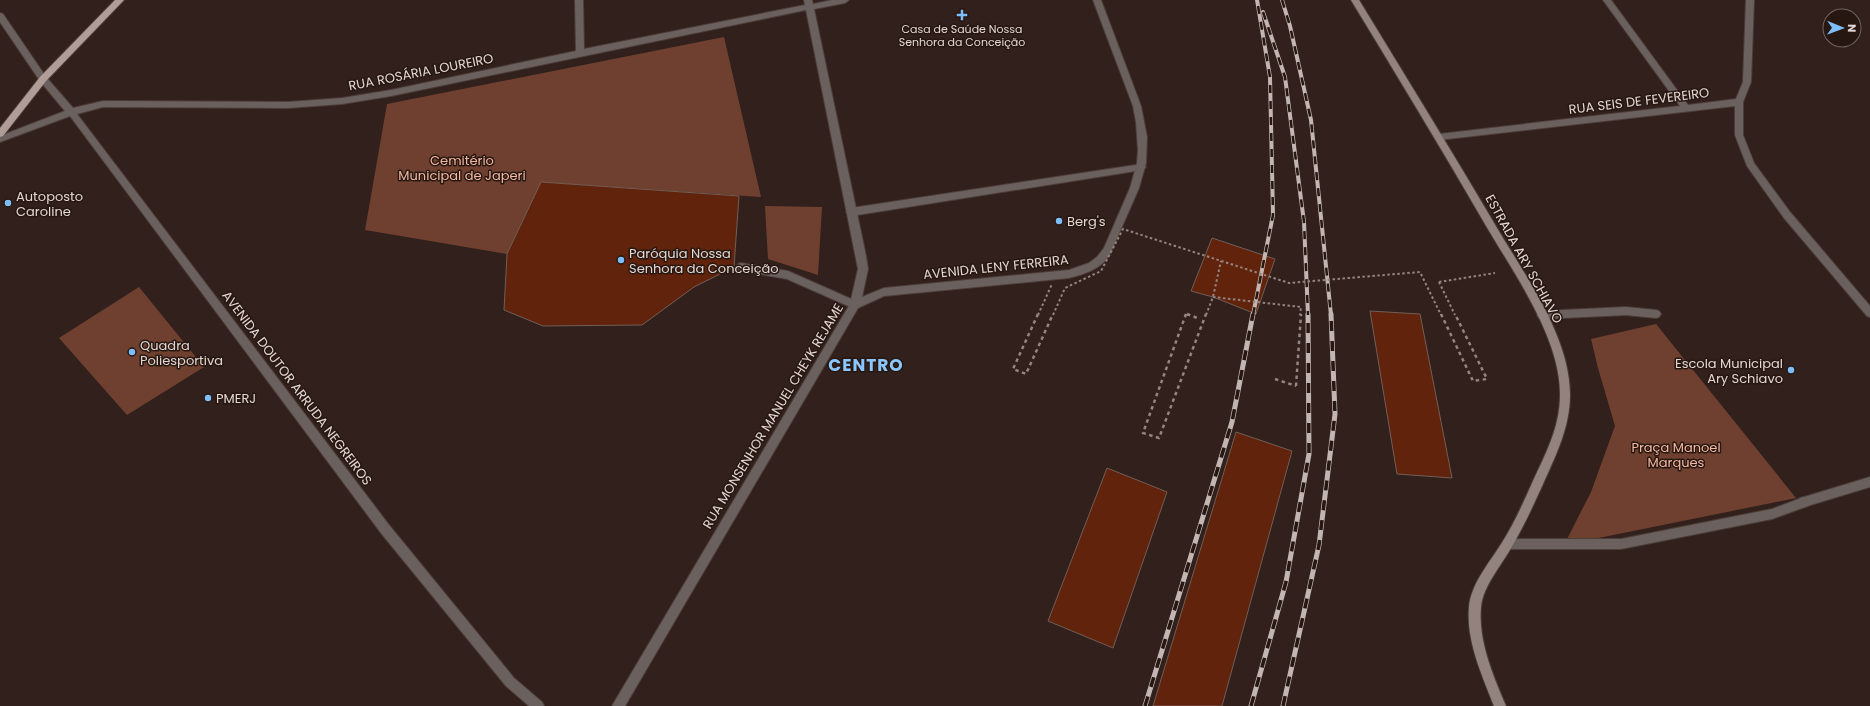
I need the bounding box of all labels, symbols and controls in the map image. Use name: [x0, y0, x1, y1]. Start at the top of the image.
north arrow: [1822, 8, 1862, 48]
marker: Casa de Saúde Nossa Senhora da Conceição: [956, 9, 968, 21]
place label: Casa de Saúde Nossa Senhora da Conceição: [899, 21, 1025, 50]
text: N: [1844, 24, 1860, 32]
street label: RUA ROSÁRIA LOUREIRO: [347, 49, 495, 95]
street label: RUA SEIS DE FEVEREIRO: [1568, 83, 1710, 119]
park label: Cemitério Municipal de Japeri: [398, 151, 526, 185]
place label: Autoposto Caroline: [16, 187, 83, 221]
street label: ESTRADA ARY SCHIAVO: [1481, 191, 1567, 327]
marker: Autoposto Caroline: [3, 198, 13, 208]
place label: Berg's: [1067, 212, 1106, 231]
marker: Berg's: [1054, 216, 1064, 226]
place label: Paróquia Nossa Senhora da Conceição: [629, 244, 779, 278]
street label: AVENIDA LENY FERREIRA: [922, 250, 1070, 284]
marker: Paróquia Nossa Senhora da Conceição: [616, 255, 626, 265]
street label: AVENIDA DOUTOR ARRUDA NEGREIROS: [217, 287, 377, 489]
street label: RUA MONSENHOR MANUEL CHEYK REJAME: [698, 300, 848, 532]
place label: Quadra Poliesportiva: [140, 336, 223, 370]
marker: Quadra Poliesportiva: [127, 347, 137, 357]
district label: CENTRO: [828, 353, 904, 377]
place label: Escola Municipal Ary Schiavo: [1675, 354, 1783, 388]
marker: Escola Municipal Ary Schiavo: [1786, 365, 1796, 375]
place label: PMERJ: [216, 389, 256, 408]
marker: PMERJ: [203, 393, 213, 403]
park label: Praça Manoel Marques: [1631, 438, 1721, 472]

